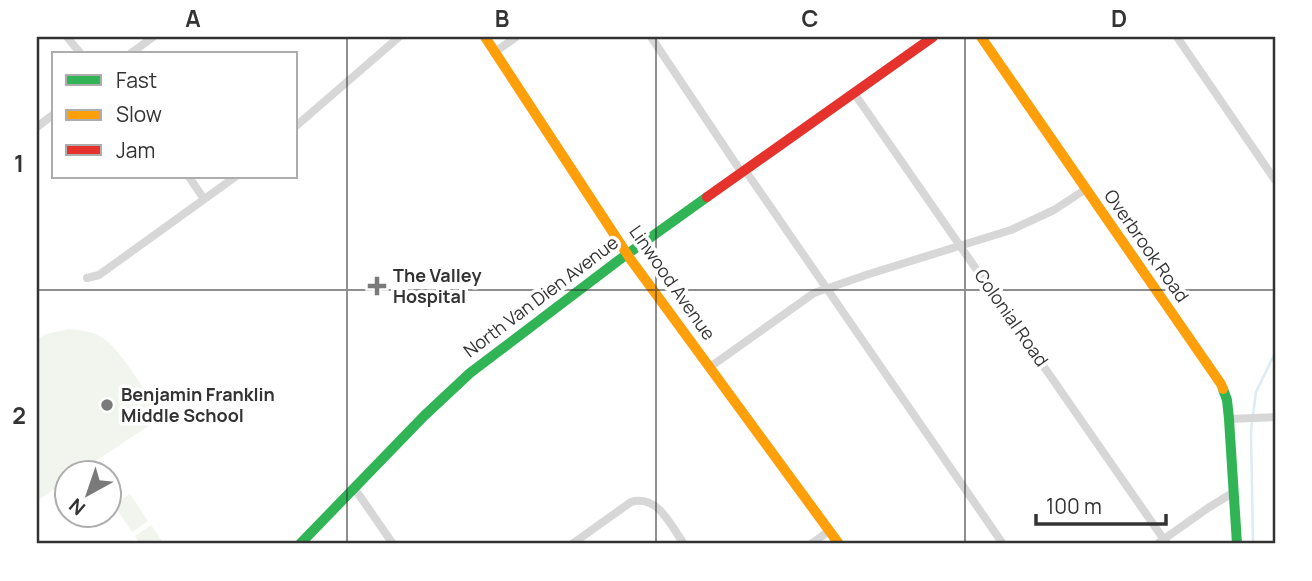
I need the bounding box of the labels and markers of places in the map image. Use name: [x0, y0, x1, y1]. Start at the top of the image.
place label: The Valley Hospital: [393, 263, 482, 308]
marker: The Valley Hospital: [367, 276, 387, 296]
place label: Benjamin Franklin Middle School: [121, 382, 275, 427]
marker: Benjamin Franklin Middle School: [99, 397, 115, 413]

